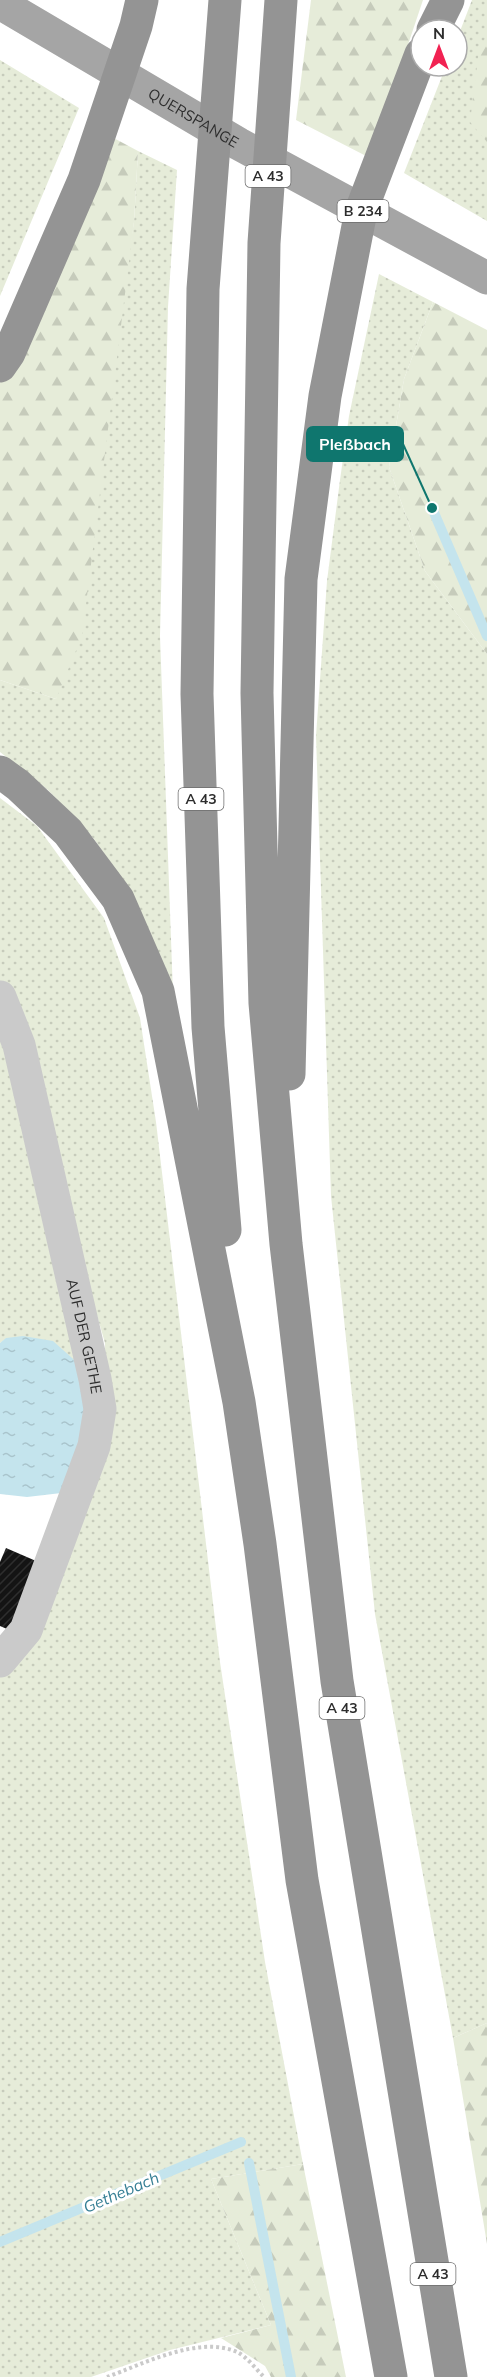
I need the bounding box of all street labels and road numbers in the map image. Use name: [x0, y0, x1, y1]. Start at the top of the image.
street label: QUERSPANGE: [145, 83, 243, 151]
road number: A 43: [246, 165, 290, 187]
road number: B 234: [338, 200, 388, 222]
road number: A 43: [178, 788, 224, 810]
street label: AUF DER GETHE: [63, 1276, 107, 1395]
road number: A 43: [320, 1697, 364, 1719]
road number: A 43: [410, 2263, 456, 2285]

